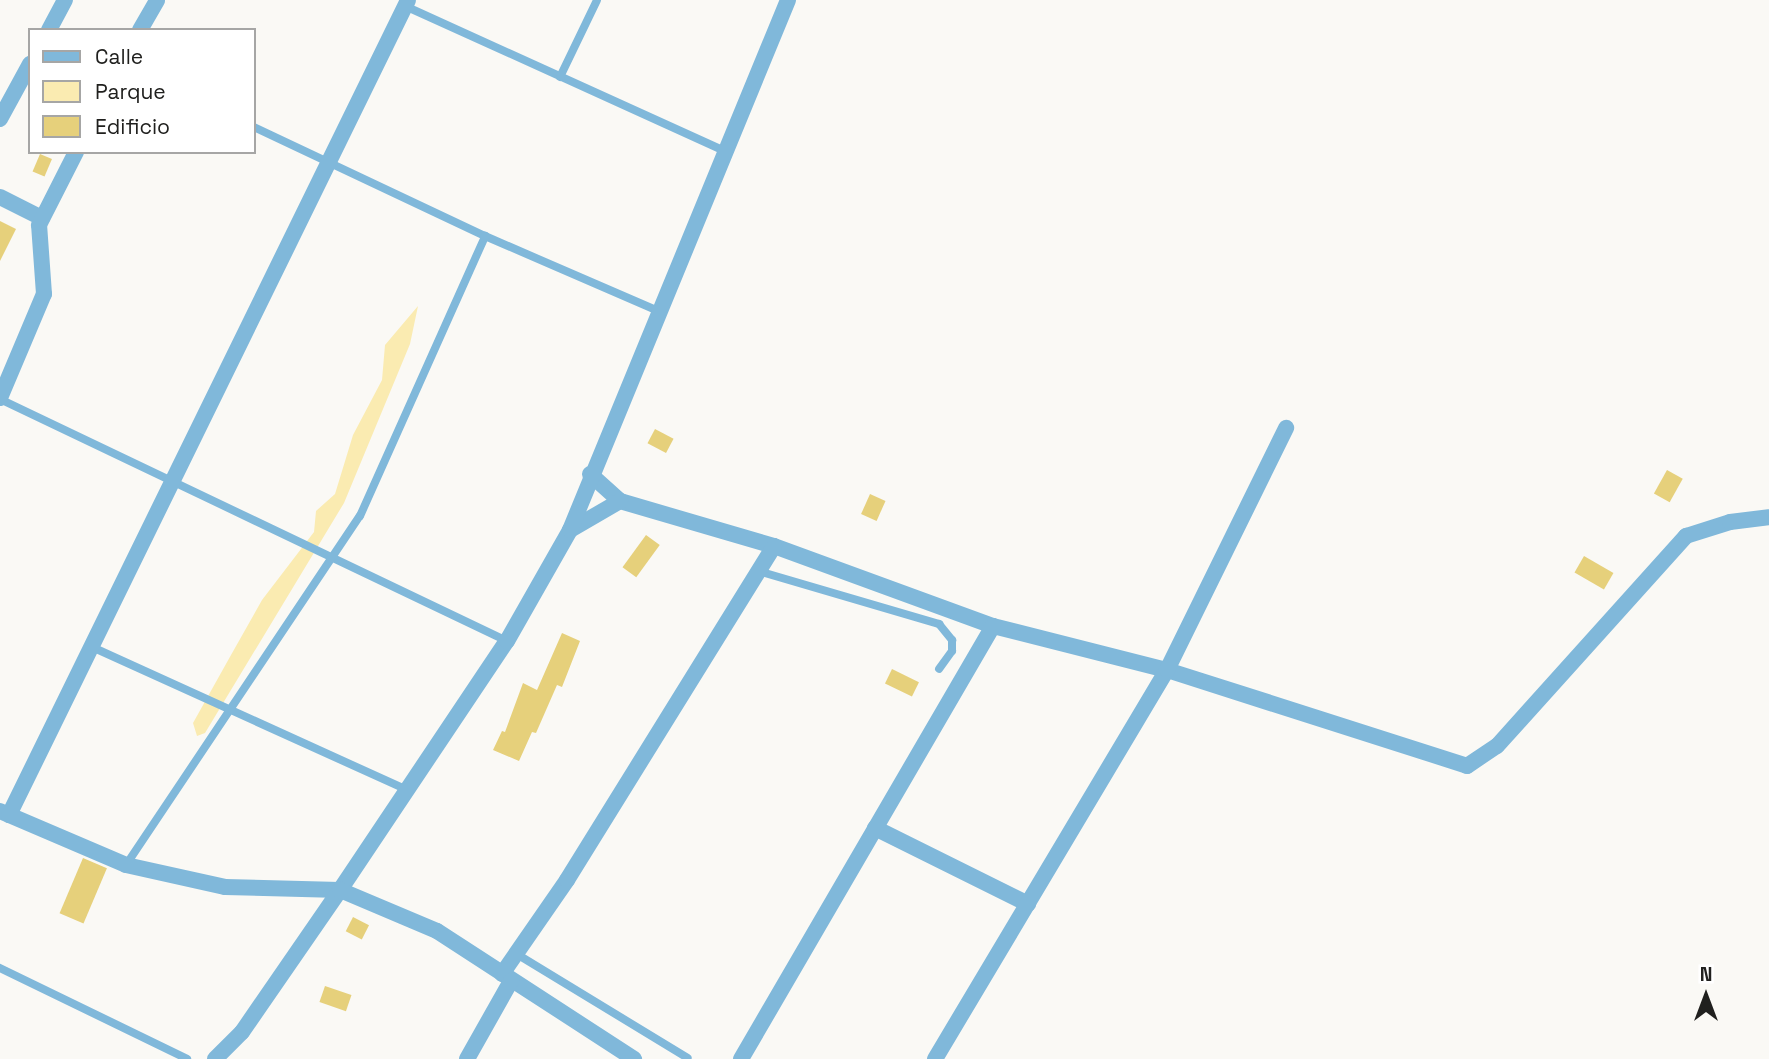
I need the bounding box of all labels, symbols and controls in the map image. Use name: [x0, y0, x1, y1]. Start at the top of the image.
legend: [28, 28, 256, 154]
text: Calle: [95, 43, 143, 70]
text: Parque: [95, 78, 166, 105]
text: Edificio: [95, 113, 170, 140]
north arrow: [1671, 961, 1741, 1031]
text: N: [1700, 962, 1712, 987]

